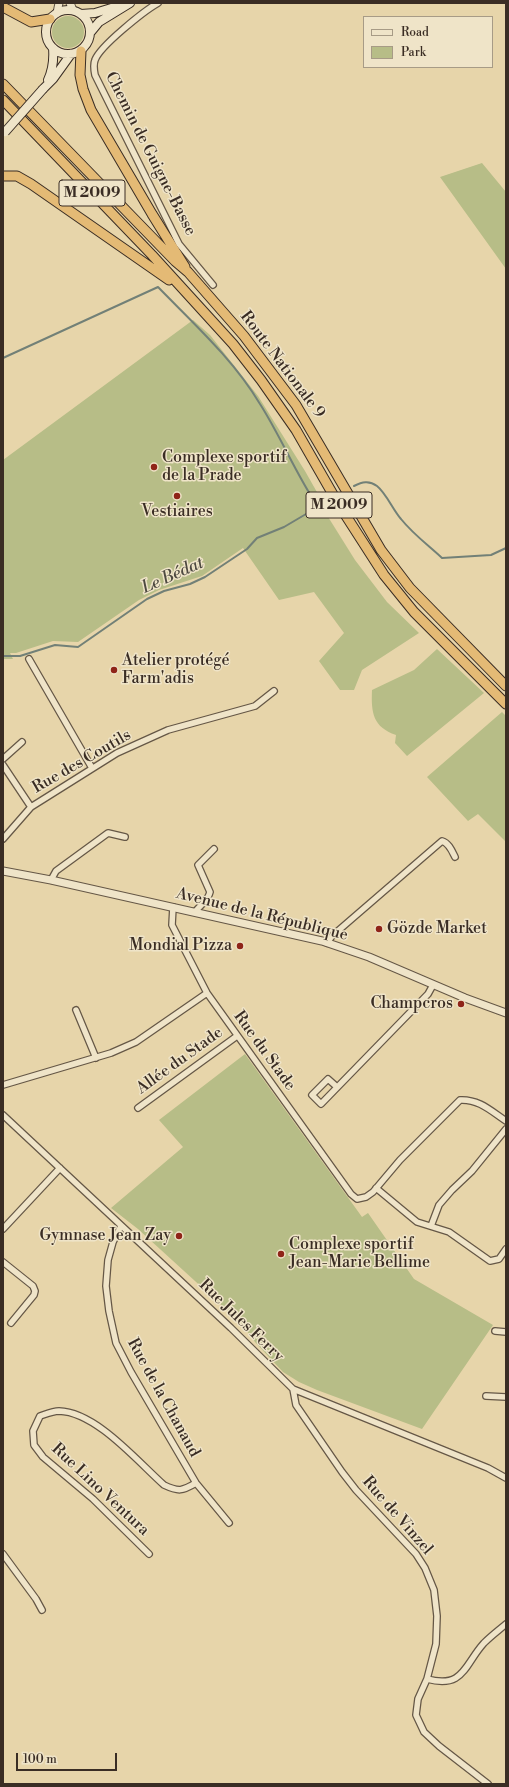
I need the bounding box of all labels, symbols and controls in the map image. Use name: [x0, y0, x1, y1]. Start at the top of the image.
legend: [363, 16, 493, 68]
text: Road: [401, 25, 429, 40]
text: Park: [401, 45, 426, 60]
street label: Chemin de Guigne-Basse: [100, 69, 200, 239]
road number: M 2009: [59, 180, 125, 206]
street label: Route Nationale 9: [235, 308, 329, 422]
place label: Complexe sportif de la Prade: [162, 448, 286, 486]
marker: Complexe sportif de la Prade: [149, 462, 159, 472]
marker: Vestiaires: [172, 491, 182, 501]
road number: M 2009: [306, 492, 372, 518]
place label: Vestiaires: [141, 502, 213, 522]
water label: Le Bédat: [139, 553, 207, 599]
place label: Atelier protégé Farm'adis: [122, 651, 230, 689]
marker: Atelier protégé Farm'adis: [109, 665, 119, 675]
street label: Rue des Coutils: [29, 726, 135, 798]
street label: Avenue de la République: [174, 884, 350, 946]
place label: Gözde Market: [387, 919, 487, 939]
marker: Gözde Market: [374, 924, 384, 934]
place label: Mondial Pizza: [129, 936, 232, 956]
marker: Mondial Pizza: [235, 941, 245, 951]
place label: Champcros: [370, 994, 453, 1014]
marker: Champcros: [456, 999, 466, 1009]
street label: Rue du Stade: [229, 1008, 299, 1094]
street label: Allée du Stade: [133, 1023, 227, 1099]
place label: Gymnase Jean Zay: [39, 1226, 171, 1246]
marker: Gymnase Jean Zay: [174, 1231, 184, 1241]
place label: Complexe sportif Jean-Marie Bellime: [289, 1235, 430, 1273]
marker: Complexe sportif Jean-Marie Bellime: [276, 1249, 286, 1259]
street label: Rue Jules Ferry: [195, 1276, 287, 1366]
street label: Rue de la Chanaud: [122, 1335, 204, 1461]
street label: Rue Lino Ventura: [47, 1440, 153, 1540]
street label: Rue de Vinzel: [358, 1473, 436, 1559]
scale bar: [18, 1745, 119, 1771]
text: 100 m: [23, 1752, 57, 1767]

